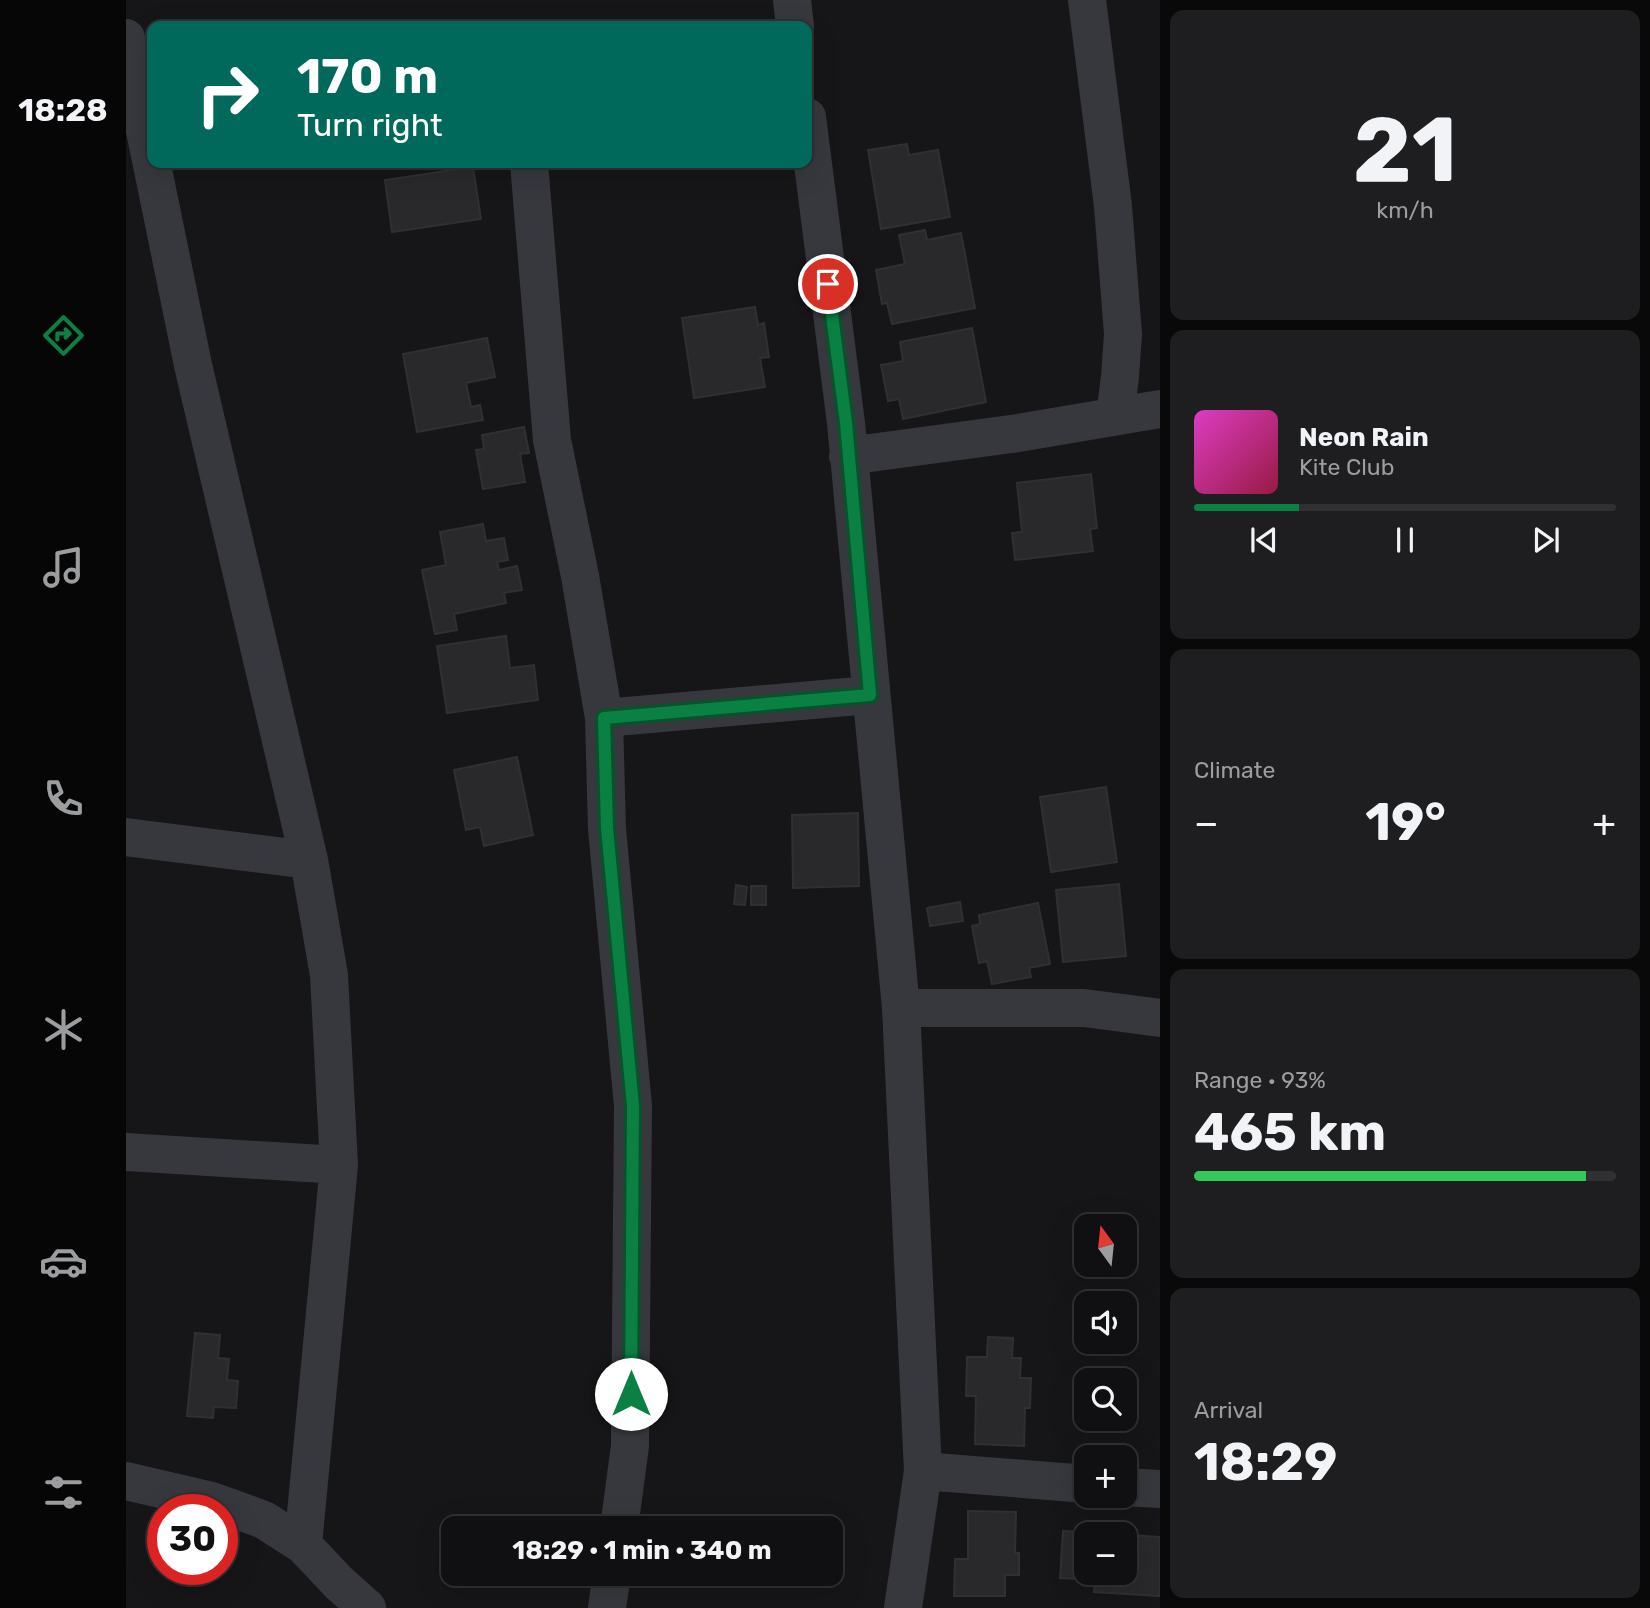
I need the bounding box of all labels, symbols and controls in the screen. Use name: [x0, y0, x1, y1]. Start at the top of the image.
text: 170 m: [297, 47, 438, 105]
icon: right: [182, 49, 273, 140]
text: 18:28: [18, 91, 108, 129]
text: 21: [1353, 96, 1457, 204]
text: Turn right: [297, 106, 442, 144]
text: km/h: [1376, 196, 1434, 224]
pin: [798, 254, 858, 314]
icon: arrive: [809, 265, 847, 303]
icon: directions: [39, 311, 88, 360]
text: Neon Rain: [1299, 422, 1429, 453]
text: Kite Club: [1299, 453, 1394, 481]
icon: previous: [1245, 521, 1283, 559]
icon: pause: [1386, 521, 1424, 559]
icon: next: [1527, 521, 1565, 559]
icon: music: [39, 543, 88, 592]
text: Climate: [1194, 756, 1275, 784]
icon: phone: [39, 774, 88, 823]
text: 19°: [1365, 791, 1446, 853]
text: −: [1194, 800, 1219, 846]
text: +: [1592, 800, 1616, 846]
icon: climate: [39, 1005, 88, 1054]
text: Range · 93%: [1194, 1066, 1326, 1094]
text: 465 km: [1194, 1101, 1386, 1163]
north arrow: [1074, 1214, 1138, 1278]
map controls: [1074, 1214, 1137, 1585]
icon: car: [39, 1237, 88, 1286]
button: sound: [1074, 1291, 1137, 1354]
position arrow: [594, 1357, 668, 1431]
button: search: [1074, 1368, 1137, 1431]
text: Arrival: [1194, 1396, 1263, 1424]
text: 18:29: [1194, 1431, 1337, 1493]
button: +: [1074, 1445, 1137, 1508]
icon: filters: [39, 1468, 88, 1517]
speed limit sign: 30: [147, 1494, 238, 1585]
button: −: [1074, 1522, 1137, 1585]
text: 18:29 · 1 min · 340 m: [512, 1535, 772, 1566]

